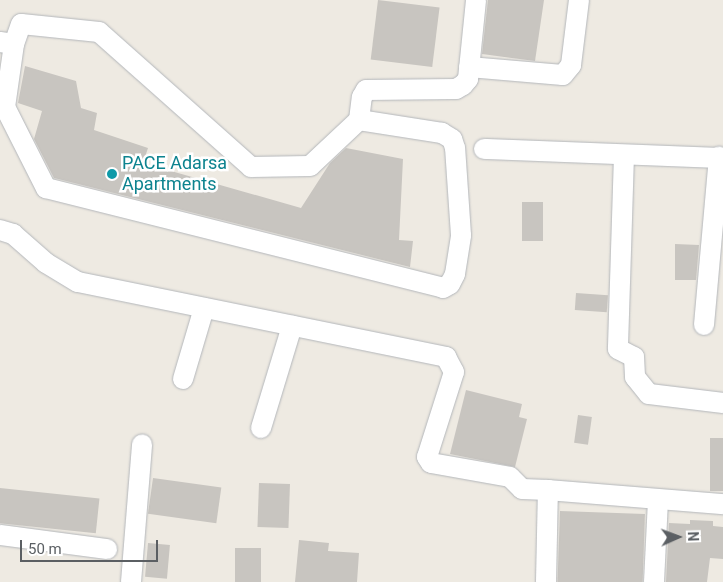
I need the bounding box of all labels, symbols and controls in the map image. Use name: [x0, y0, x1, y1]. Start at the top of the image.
place label: PACE Adarsa Apartments: [122, 153, 227, 195]
marker: PACE Adarsa Apartments: [106, 168, 118, 180]
north arrow: [653, 512, 703, 562]
scale bar: [22, 530, 160, 562]
text: N: [685, 531, 701, 542]
text: 50 m: [28, 540, 62, 558]

